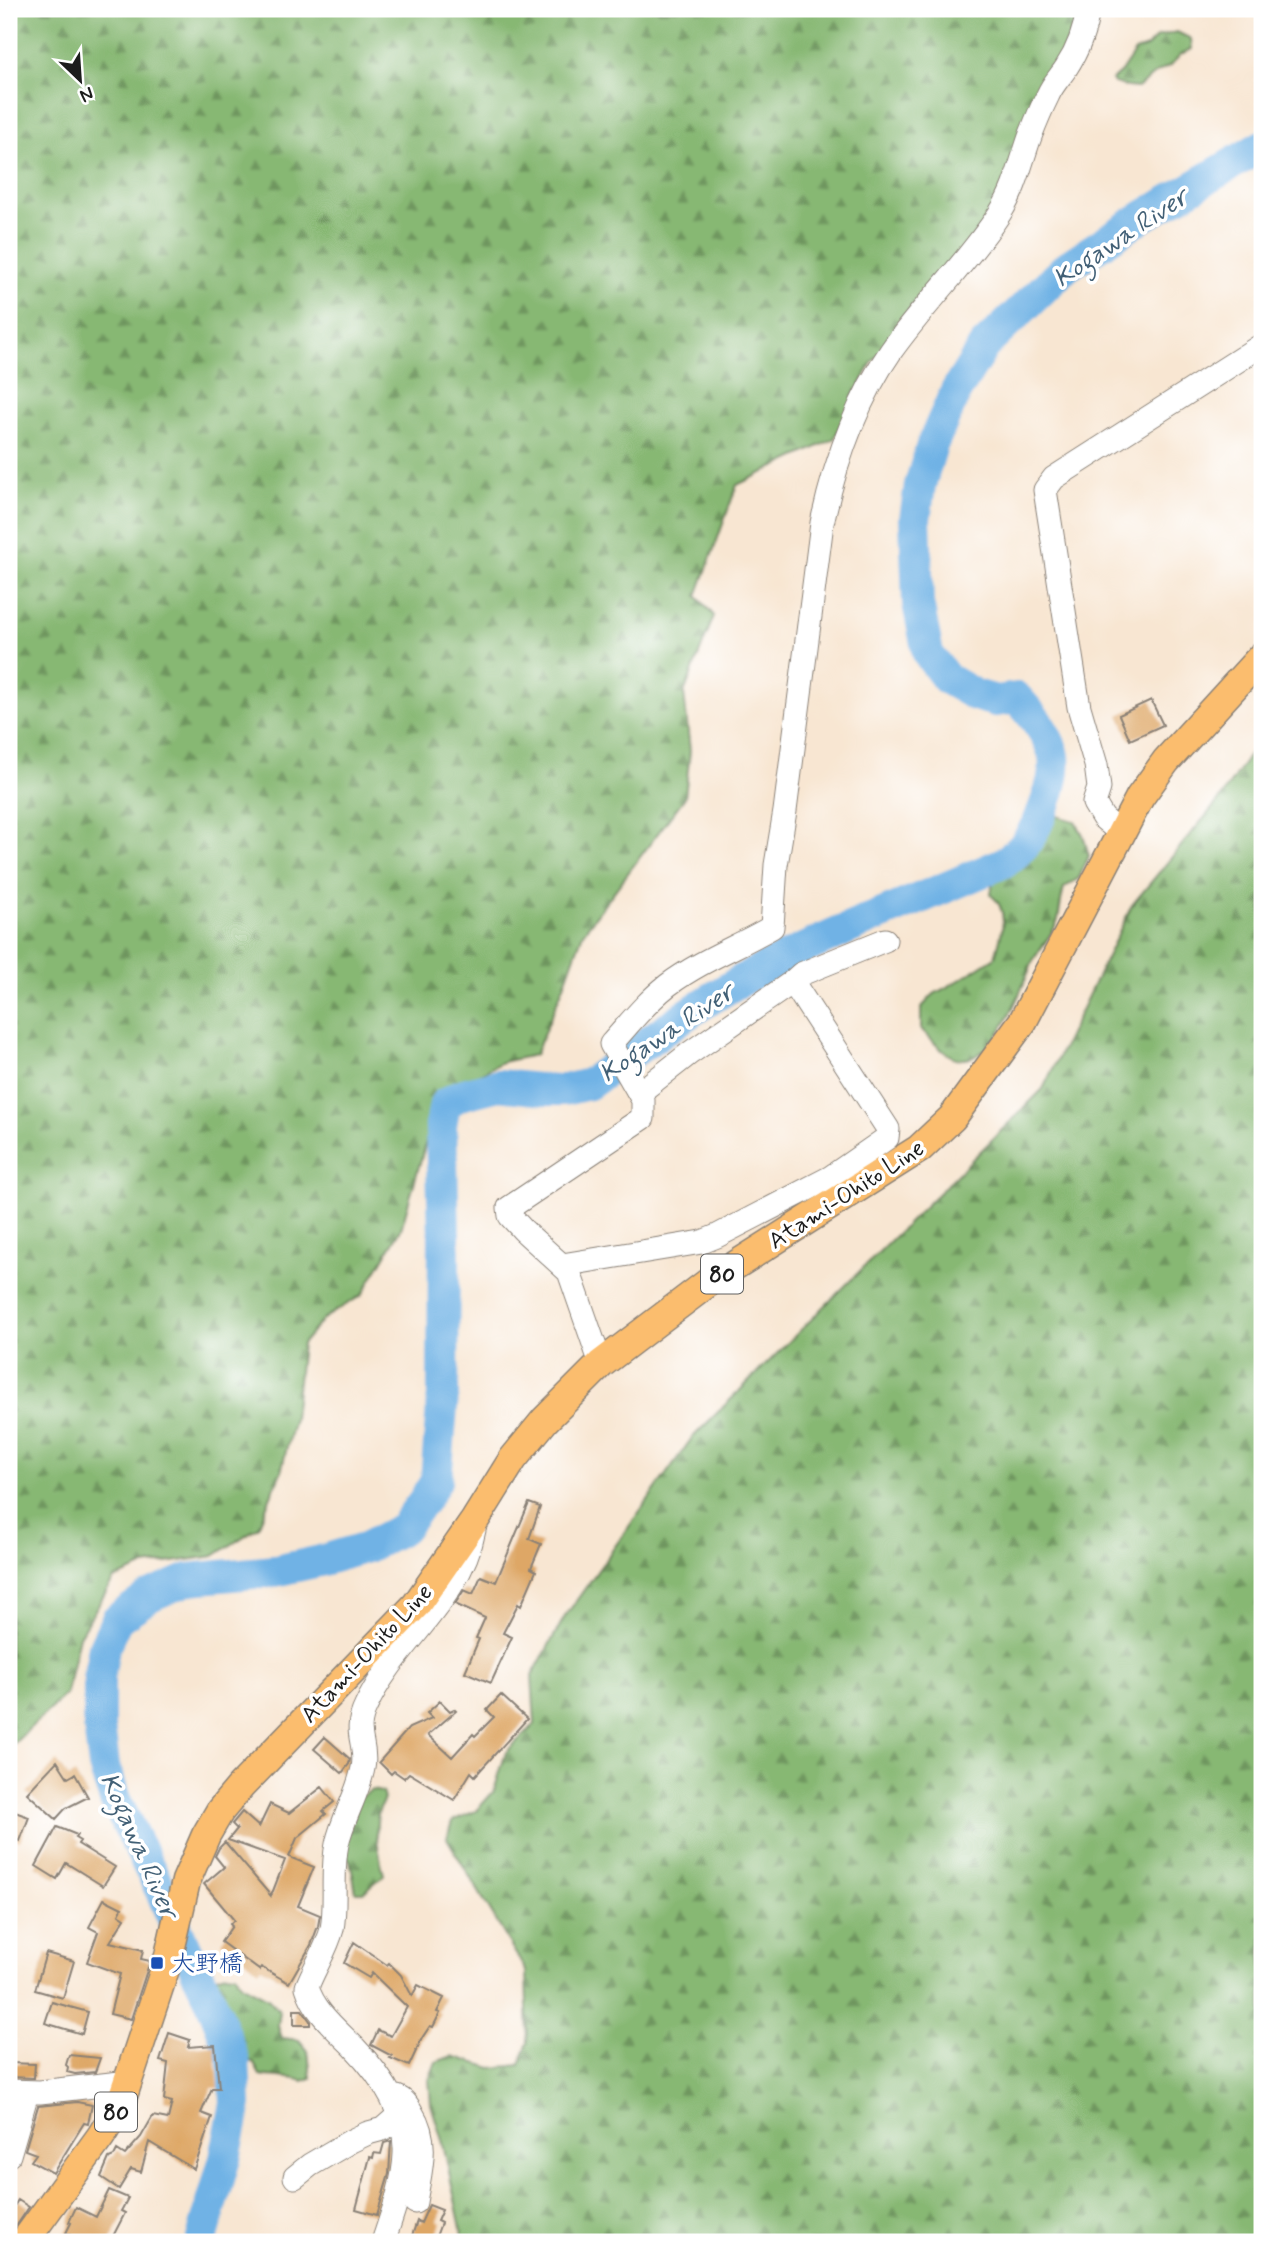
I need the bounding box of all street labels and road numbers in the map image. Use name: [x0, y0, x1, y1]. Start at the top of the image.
street label: Atami-Ohito Line: [763, 1133, 931, 1257]
road number: 80: [701, 1254, 743, 1294]
street label: Atami-Ohito Line: [294, 1578, 440, 1730]
road number: 80: [95, 2092, 137, 2132]

